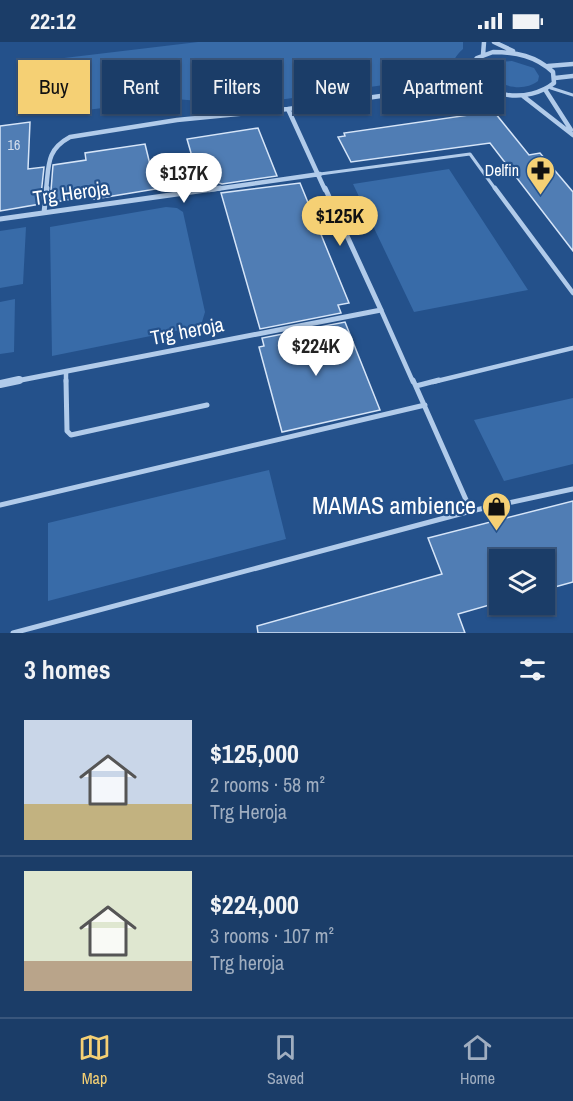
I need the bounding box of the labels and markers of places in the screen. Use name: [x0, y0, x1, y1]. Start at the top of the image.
pin: $137K: [142, 153, 226, 204]
pharmacy icon: Delfin: [524, 154, 556, 196]
place label: Delfin: [485, 159, 519, 181]
pin: $125K: [298, 196, 382, 247]
pin: $224K: [274, 326, 358, 377]
place label: MAMAS ambience: [312, 489, 476, 521]
shop icon: MAMAS ambience: [481, 490, 513, 532]

